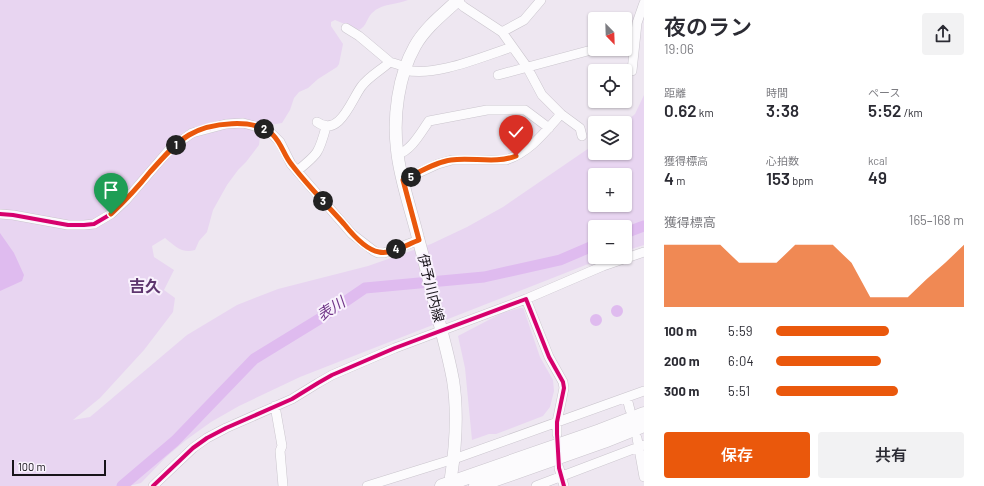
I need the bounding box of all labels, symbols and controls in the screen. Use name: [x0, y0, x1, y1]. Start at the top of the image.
north arrow: [588, 12, 632, 56]
map controls: [588, 12, 632, 264]
text: 夜のラン: [664, 13, 752, 39]
button: share: [922, 13, 964, 55]
text: 19:06: [664, 41, 694, 57]
button: locate: [588, 64, 632, 108]
text: 距離: [664, 86, 686, 99]
text: 時間: [766, 86, 788, 99]
text: ペース: [868, 86, 900, 99]
text: 0.62: [664, 100, 697, 120]
text: 3:38: [766, 100, 799, 120]
text: 5:52: [868, 100, 901, 120]
text: km: [697, 106, 713, 119]
text: /km: [901, 106, 923, 119]
pin: [499, 115, 533, 156]
button: layers: [588, 116, 632, 160]
pin: 2: [254, 119, 274, 139]
icon: check: [505, 121, 527, 143]
text: 2: [261, 122, 267, 135]
pin: 1: [166, 135, 186, 155]
text: 1: [174, 138, 178, 151]
text: 獲得標高: [664, 154, 708, 167]
text: 心拍数: [766, 154, 799, 167]
text: kcal: [868, 154, 887, 167]
pin: 5: [401, 167, 421, 187]
text: 49: [868, 167, 887, 187]
button: +: [588, 168, 632, 212]
text: 4: [664, 168, 674, 188]
text: 153: [766, 168, 790, 188]
text: 5: [408, 170, 414, 183]
pin: [94, 173, 128, 214]
text: m: [674, 174, 685, 187]
text: bpm: [790, 174, 813, 187]
icon: arrive: [100, 179, 122, 201]
pin: 3: [313, 191, 333, 211]
text: 3: [320, 194, 326, 207]
text: 165–168 m: [909, 212, 964, 228]
text: 獲得標高: [664, 214, 716, 230]
button: −: [588, 220, 632, 264]
pin: 4: [386, 239, 406, 259]
text: 4: [393, 242, 399, 255]
street label: 伊予川内線: [415, 252, 448, 324]
district label: 吉久: [129, 276, 161, 295]
water label: 表川: [313, 291, 350, 324]
text: 100 m: [664, 323, 697, 339]
text: 5:59: [728, 323, 753, 339]
text: 200 m: [664, 353, 700, 369]
text: 6:04: [728, 353, 754, 369]
text: 300 m: [664, 383, 699, 399]
text: 5:51: [728, 383, 750, 399]
button: 保存: [664, 432, 810, 478]
button: 共有: [818, 432, 964, 478]
scale bar: [12, 458, 106, 477]
text: 100 m: [18, 460, 46, 473]

